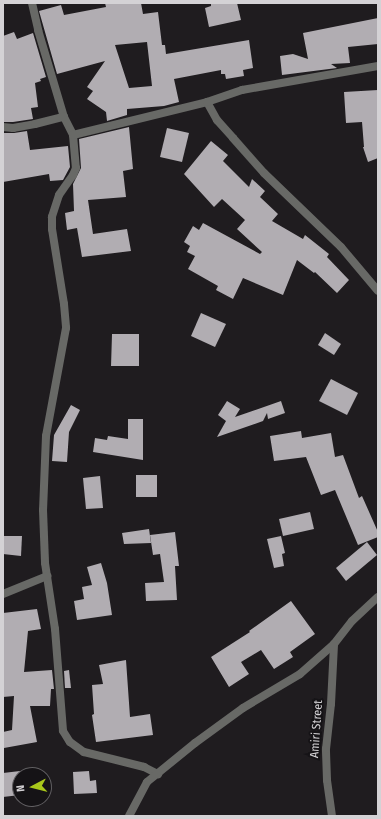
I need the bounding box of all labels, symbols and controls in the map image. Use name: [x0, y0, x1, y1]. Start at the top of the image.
street label: Amiri Street: [308, 700, 326, 758]
north arrow: [12, 767, 52, 807]
text: N: [14, 784, 27, 792]

